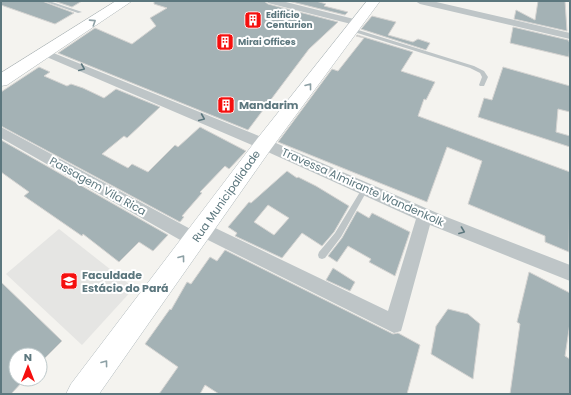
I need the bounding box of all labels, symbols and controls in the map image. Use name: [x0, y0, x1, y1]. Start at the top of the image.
place label: Edificio Centurion: [266, 9, 313, 31]
building icon: Edificio Centurion: [243, 10, 263, 30]
one-way arrow: [89, 19, 96, 27]
building icon: Mirai Offices: [215, 32, 235, 52]
place label: Mirai Offices: [238, 36, 296, 48]
one-way arrow: [78, 63, 85, 71]
one-way arrow: [304, 84, 311, 91]
building icon: Mandarim: [216, 95, 236, 115]
place label: Mandarim: [239, 97, 299, 113]
one-way arrow: [198, 113, 205, 121]
street label: Travessa Almirante Wandenkolk: [279, 144, 447, 230]
street label: Rua Municipalidade: [188, 147, 264, 245]
street label: Passagem Vila Rica: [47, 153, 149, 219]
one-way arrow: [459, 226, 466, 234]
one-way arrow: [177, 256, 184, 263]
place label: Faculdade Estácio do Pará: [82, 267, 169, 296]
school or university icon: Faculdade Estácio do Pará: [59, 271, 79, 291]
north arrow: [8, 347, 48, 387]
text: N: [24, 349, 32, 365]
one-way arrow: [100, 360, 107, 367]

